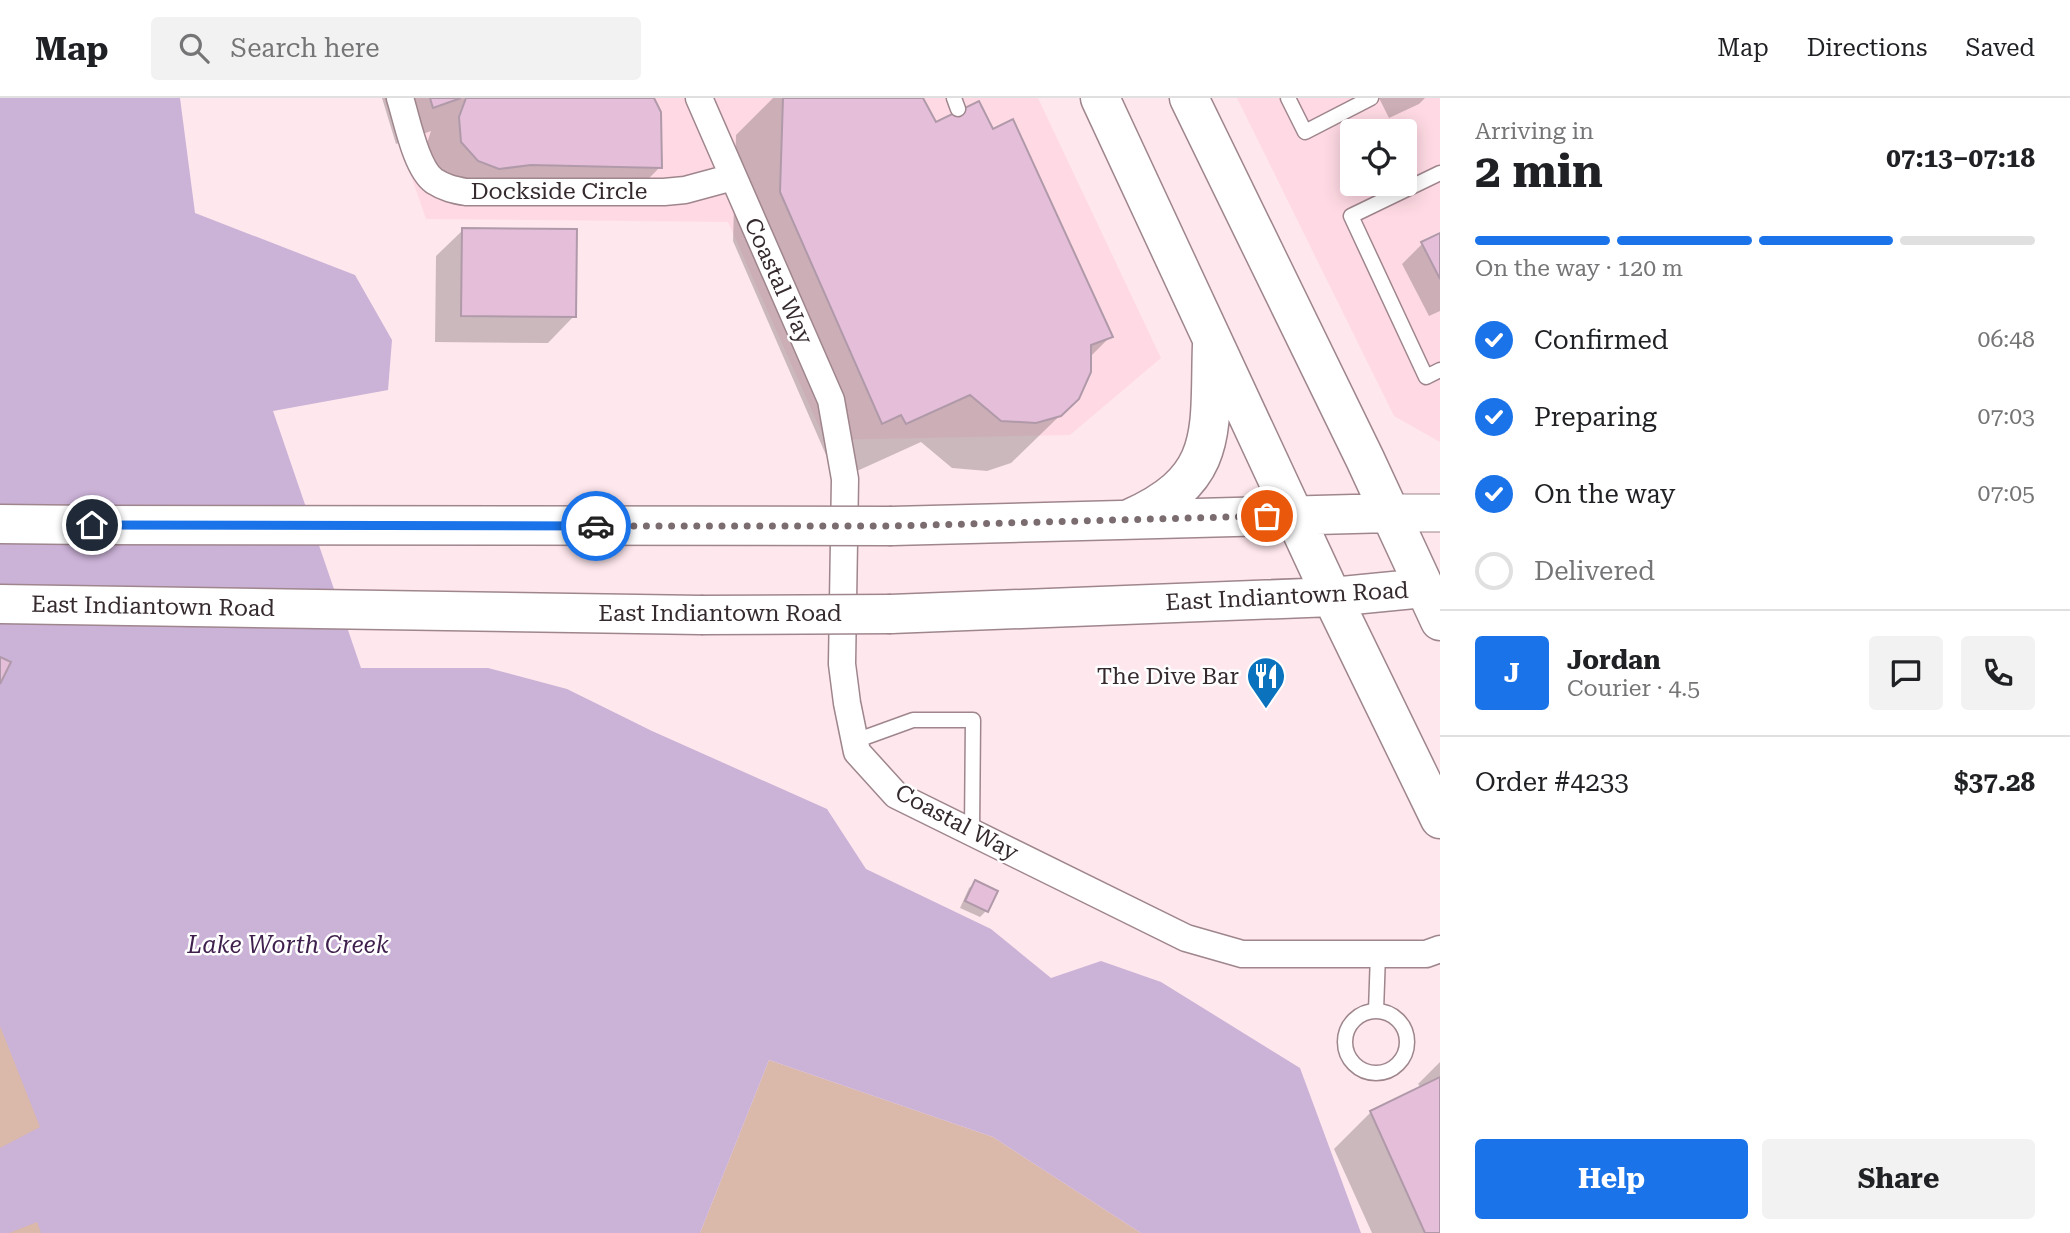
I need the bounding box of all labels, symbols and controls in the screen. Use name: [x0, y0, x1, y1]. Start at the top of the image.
search box: [151, 17, 641, 80]
text: Map: [35, 29, 109, 68]
icon: search: [175, 29, 213, 67]
text: Search here: [231, 33, 380, 63]
text: Map: [1717, 34, 1769, 62]
text: Directions: [1807, 34, 1927, 62]
text: Saved: [1965, 34, 2035, 62]
text: Arriving in: [1475, 118, 1594, 145]
map controls: [1340, 119, 1417, 196]
button: locate: [1340, 119, 1417, 196]
text: 07:13–07:18: [1886, 143, 2035, 173]
text: 2 min: [1475, 144, 1603, 198]
street label: Dockside Circle: [471, 178, 647, 205]
street label: Coastal Way: [739, 214, 819, 349]
text: On the way · 120 m: [1475, 255, 1683, 282]
icon: check: [1475, 321, 1513, 359]
text: Confirmed: [1534, 325, 1669, 355]
text: 06:48: [1978, 326, 2035, 353]
icon: check: [1475, 398, 1513, 436]
text: Preparing: [1534, 402, 1657, 432]
text: 07:03: [1978, 403, 2035, 430]
icon: check: [1475, 475, 1513, 513]
text: On the way: [1534, 479, 1675, 509]
text: 07:05: [1978, 480, 2035, 507]
pin: [1237, 486, 1297, 546]
courier: [561, 491, 631, 561]
pin: [62, 495, 122, 555]
icon: bag: [1248, 497, 1286, 535]
icon: home: [73, 506, 111, 544]
icon: car: [577, 507, 615, 545]
text: Delivered: [1534, 556, 1655, 586]
street label: East Indiantown Road: [1165, 577, 1410, 616]
street label: East Indiantown Road: [31, 591, 275, 622]
street label: East Indiantown Road: [598, 600, 842, 627]
button: chat: [1869, 636, 1943, 710]
button: phone: [1961, 636, 2035, 710]
text: Jordan: [1567, 645, 1661, 675]
restaurant icon: The Dive Bar: [1245, 655, 1287, 710]
text: J: [1504, 658, 1520, 688]
place label: The Dive Bar: [1097, 663, 1239, 690]
text: Courier · 4.5: [1567, 675, 1700, 702]
text: Order #4233: [1475, 767, 1629, 797]
text: $37.28: [1954, 767, 2035, 797]
street label: Coastal Way: [891, 779, 1023, 866]
water label: Lake Worth Creek: [186, 931, 389, 959]
button: Help: [1475, 1139, 1748, 1219]
button: Share: [1762, 1139, 2035, 1219]

